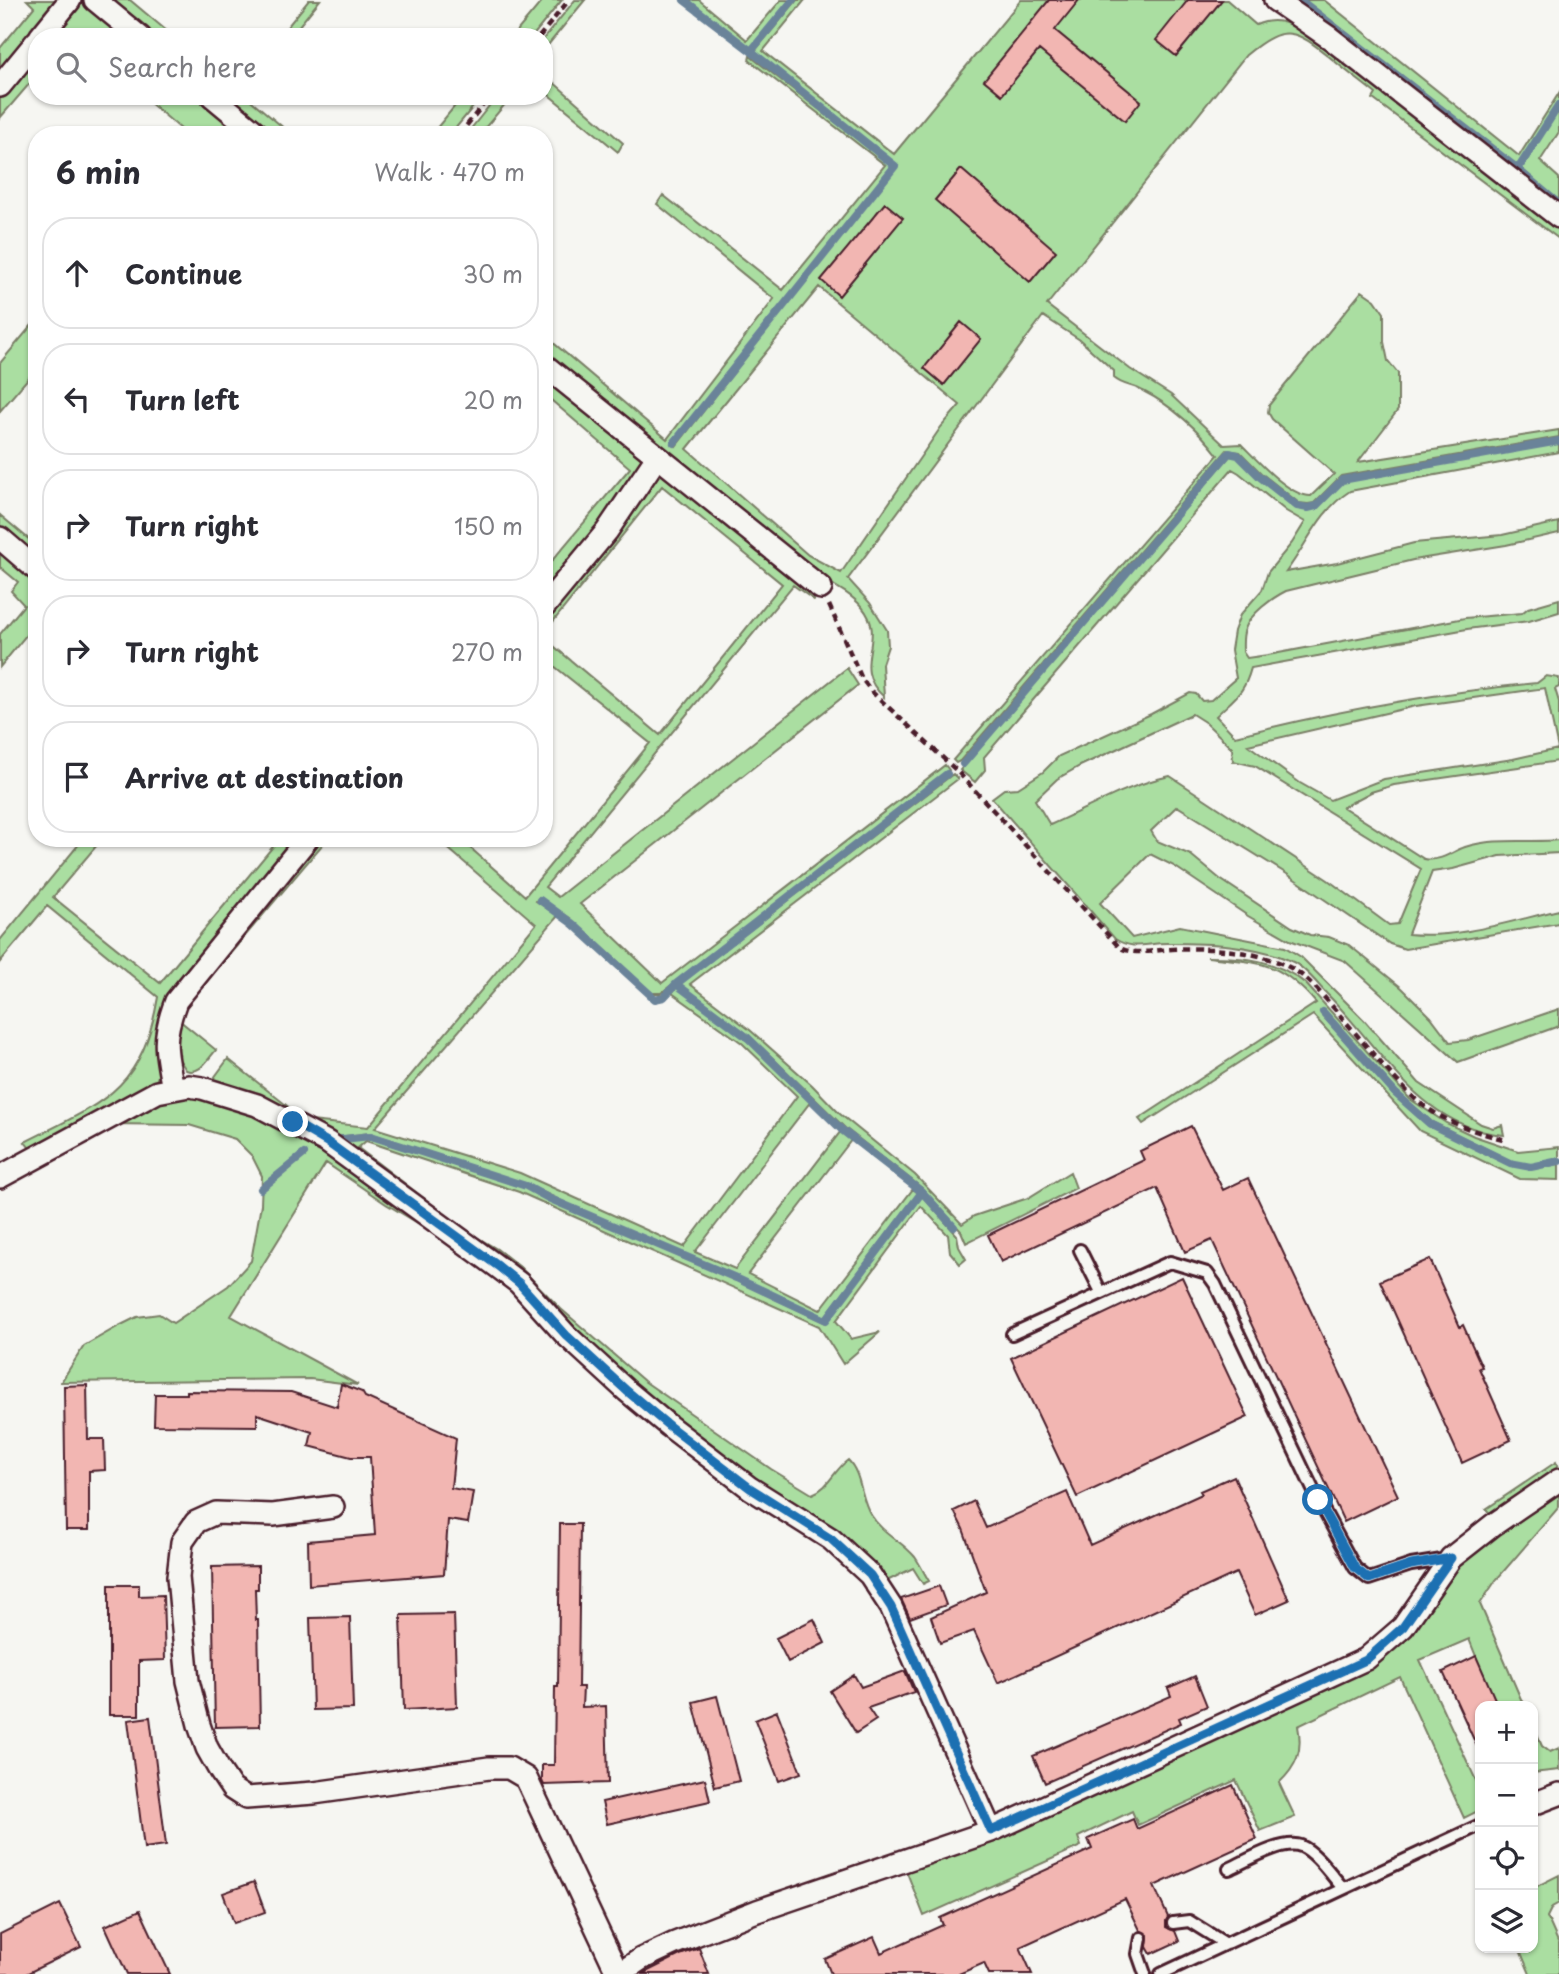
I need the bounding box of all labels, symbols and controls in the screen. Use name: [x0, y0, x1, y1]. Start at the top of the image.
search box: [28, 28, 553, 105]
text: Search here: [108, 47, 257, 86]
icon: search: [52, 48, 90, 86]
text: 6 min: [56, 149, 141, 194]
text: Walk · 470 m: [374, 154, 525, 189]
icon: ahead: [58, 254, 96, 292]
text: Continue: [125, 254, 242, 293]
text: 30 m: [462, 256, 523, 291]
icon: left: [58, 380, 96, 418]
text: Turn left: [125, 380, 240, 419]
text: 20 m: [464, 382, 523, 417]
icon: right: [58, 506, 96, 544]
text: Turn right: [125, 506, 259, 545]
text: 150 m: [454, 508, 523, 543]
icon: right: [58, 632, 96, 670]
text: Turn right: [125, 632, 259, 671]
text: 270 m: [451, 634, 523, 669]
icon: arrive: [58, 758, 96, 796]
text: Arrive at destination: [125, 758, 404, 797]
route end: [277, 1106, 308, 1137]
route start: [1302, 1484, 1333, 1515]
map controls: [1475, 1701, 1538, 1953]
button: +: [1475, 1701, 1538, 1764]
button: −: [1475, 1764, 1538, 1827]
button: locate: [1475, 1827, 1538, 1890]
button: layers: [1475, 1890, 1538, 1953]

